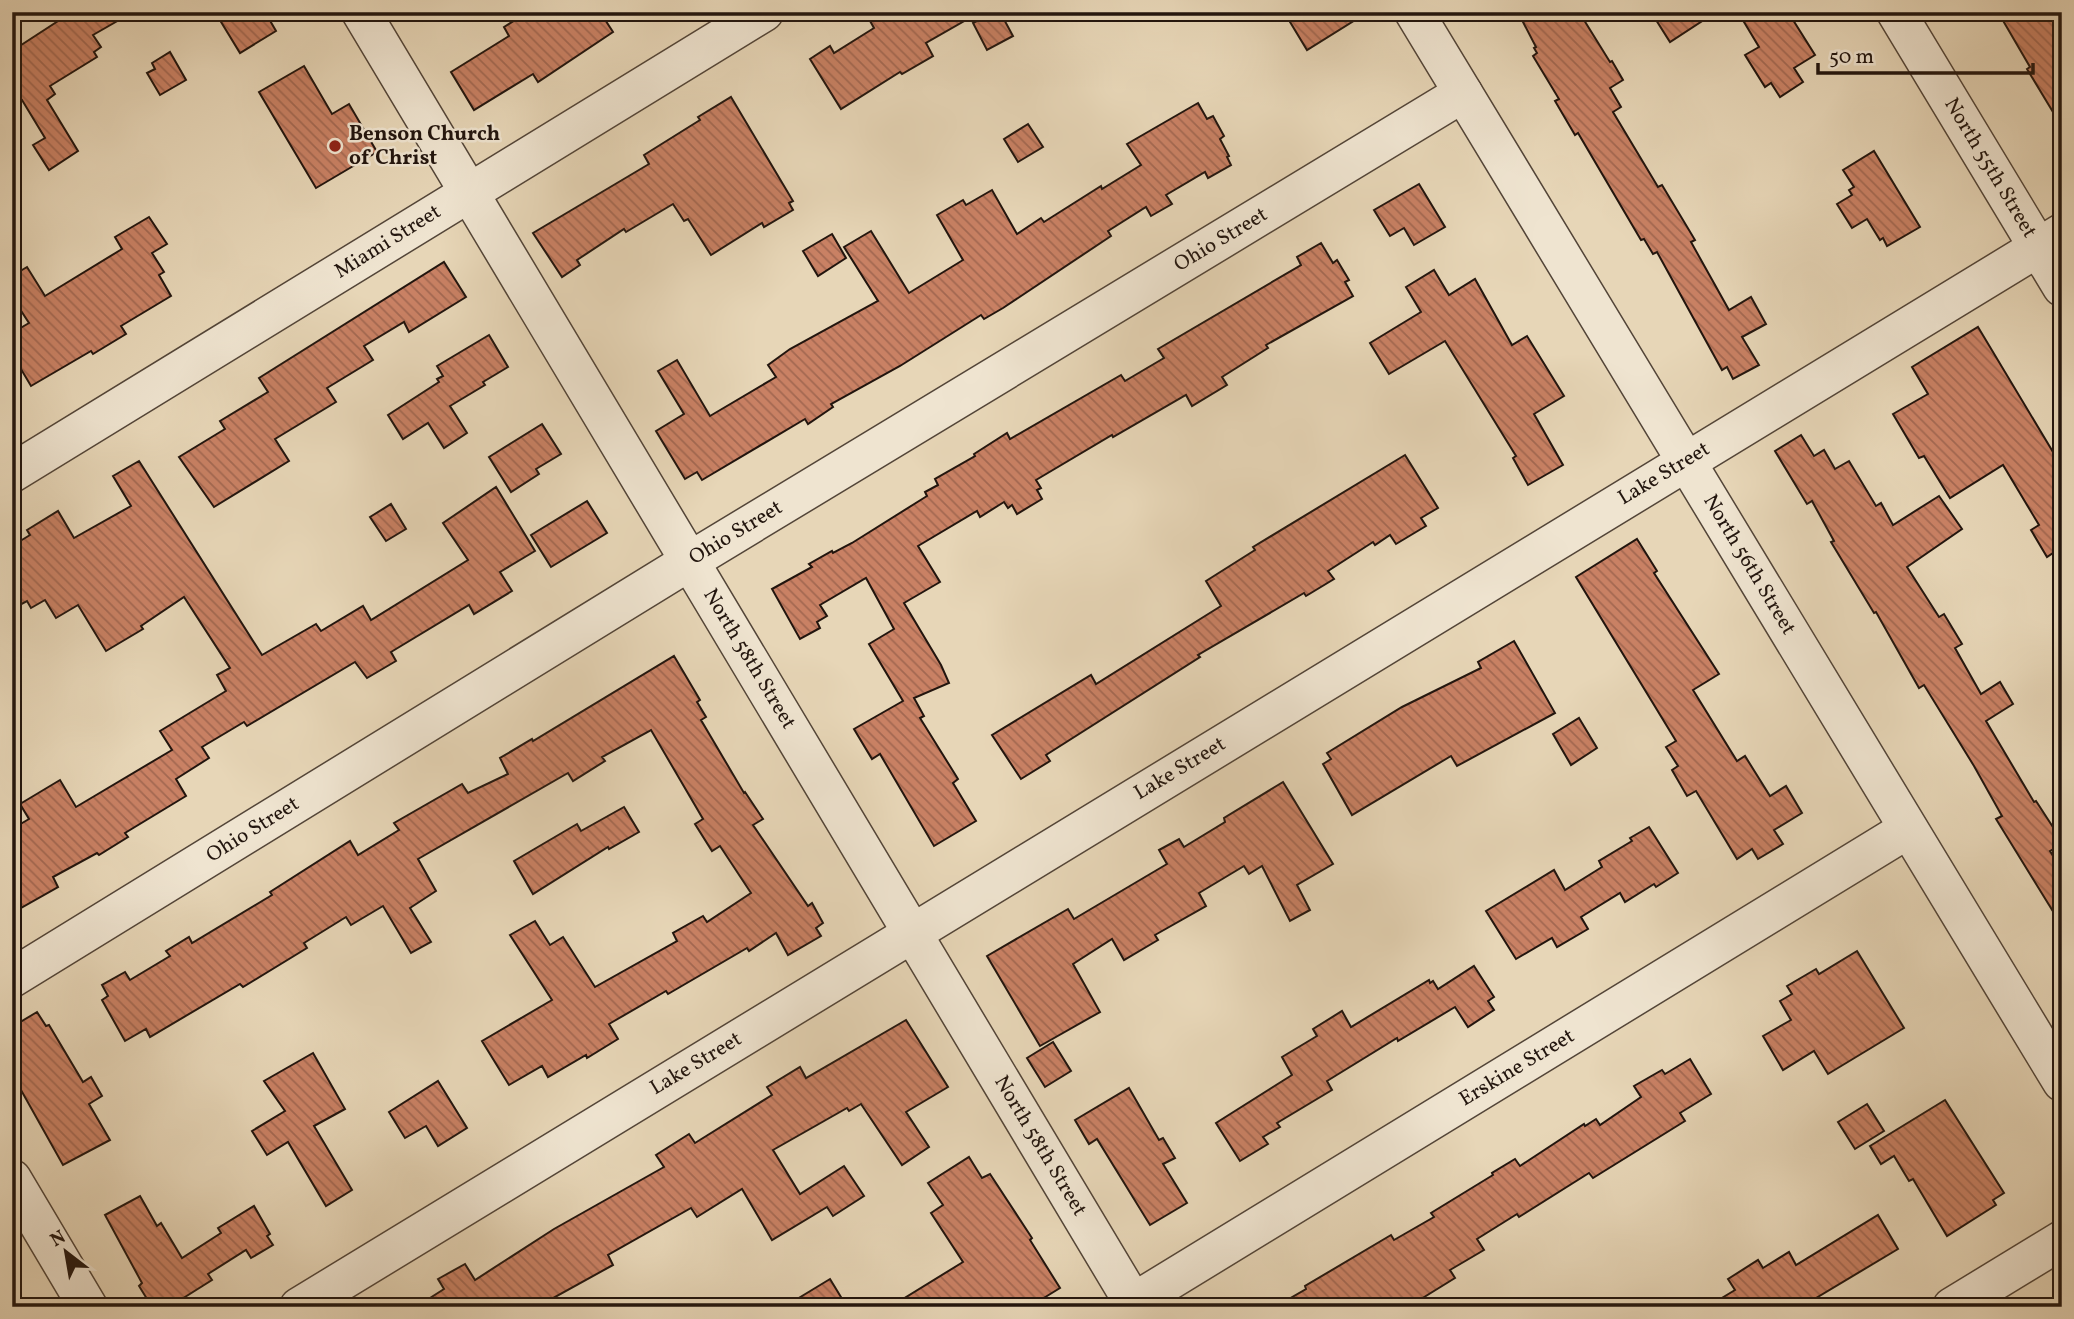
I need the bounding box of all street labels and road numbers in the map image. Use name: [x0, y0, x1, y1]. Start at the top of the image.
street label: North 55th Street: [1937, 92, 2043, 244]
street label: Miami Street: [329, 198, 447, 286]
street label: Ohio Street: [1169, 201, 1273, 279]
street label: Lake Street: [1613, 435, 1715, 513]
street label: North 56th Street: [1695, 489, 1803, 641]
street label: Ohio Street: [684, 494, 788, 572]
street label: North 58th Street: [695, 583, 803, 735]
street label: Lake Street: [1129, 730, 1231, 808]
street label: Ohio Street: [201, 790, 305, 870]
street label: Erskine Street: [1454, 1022, 1580, 1114]
street label: Lake Street: [645, 1025, 747, 1103]
street label: North 58th Street: [986, 1070, 1094, 1222]

